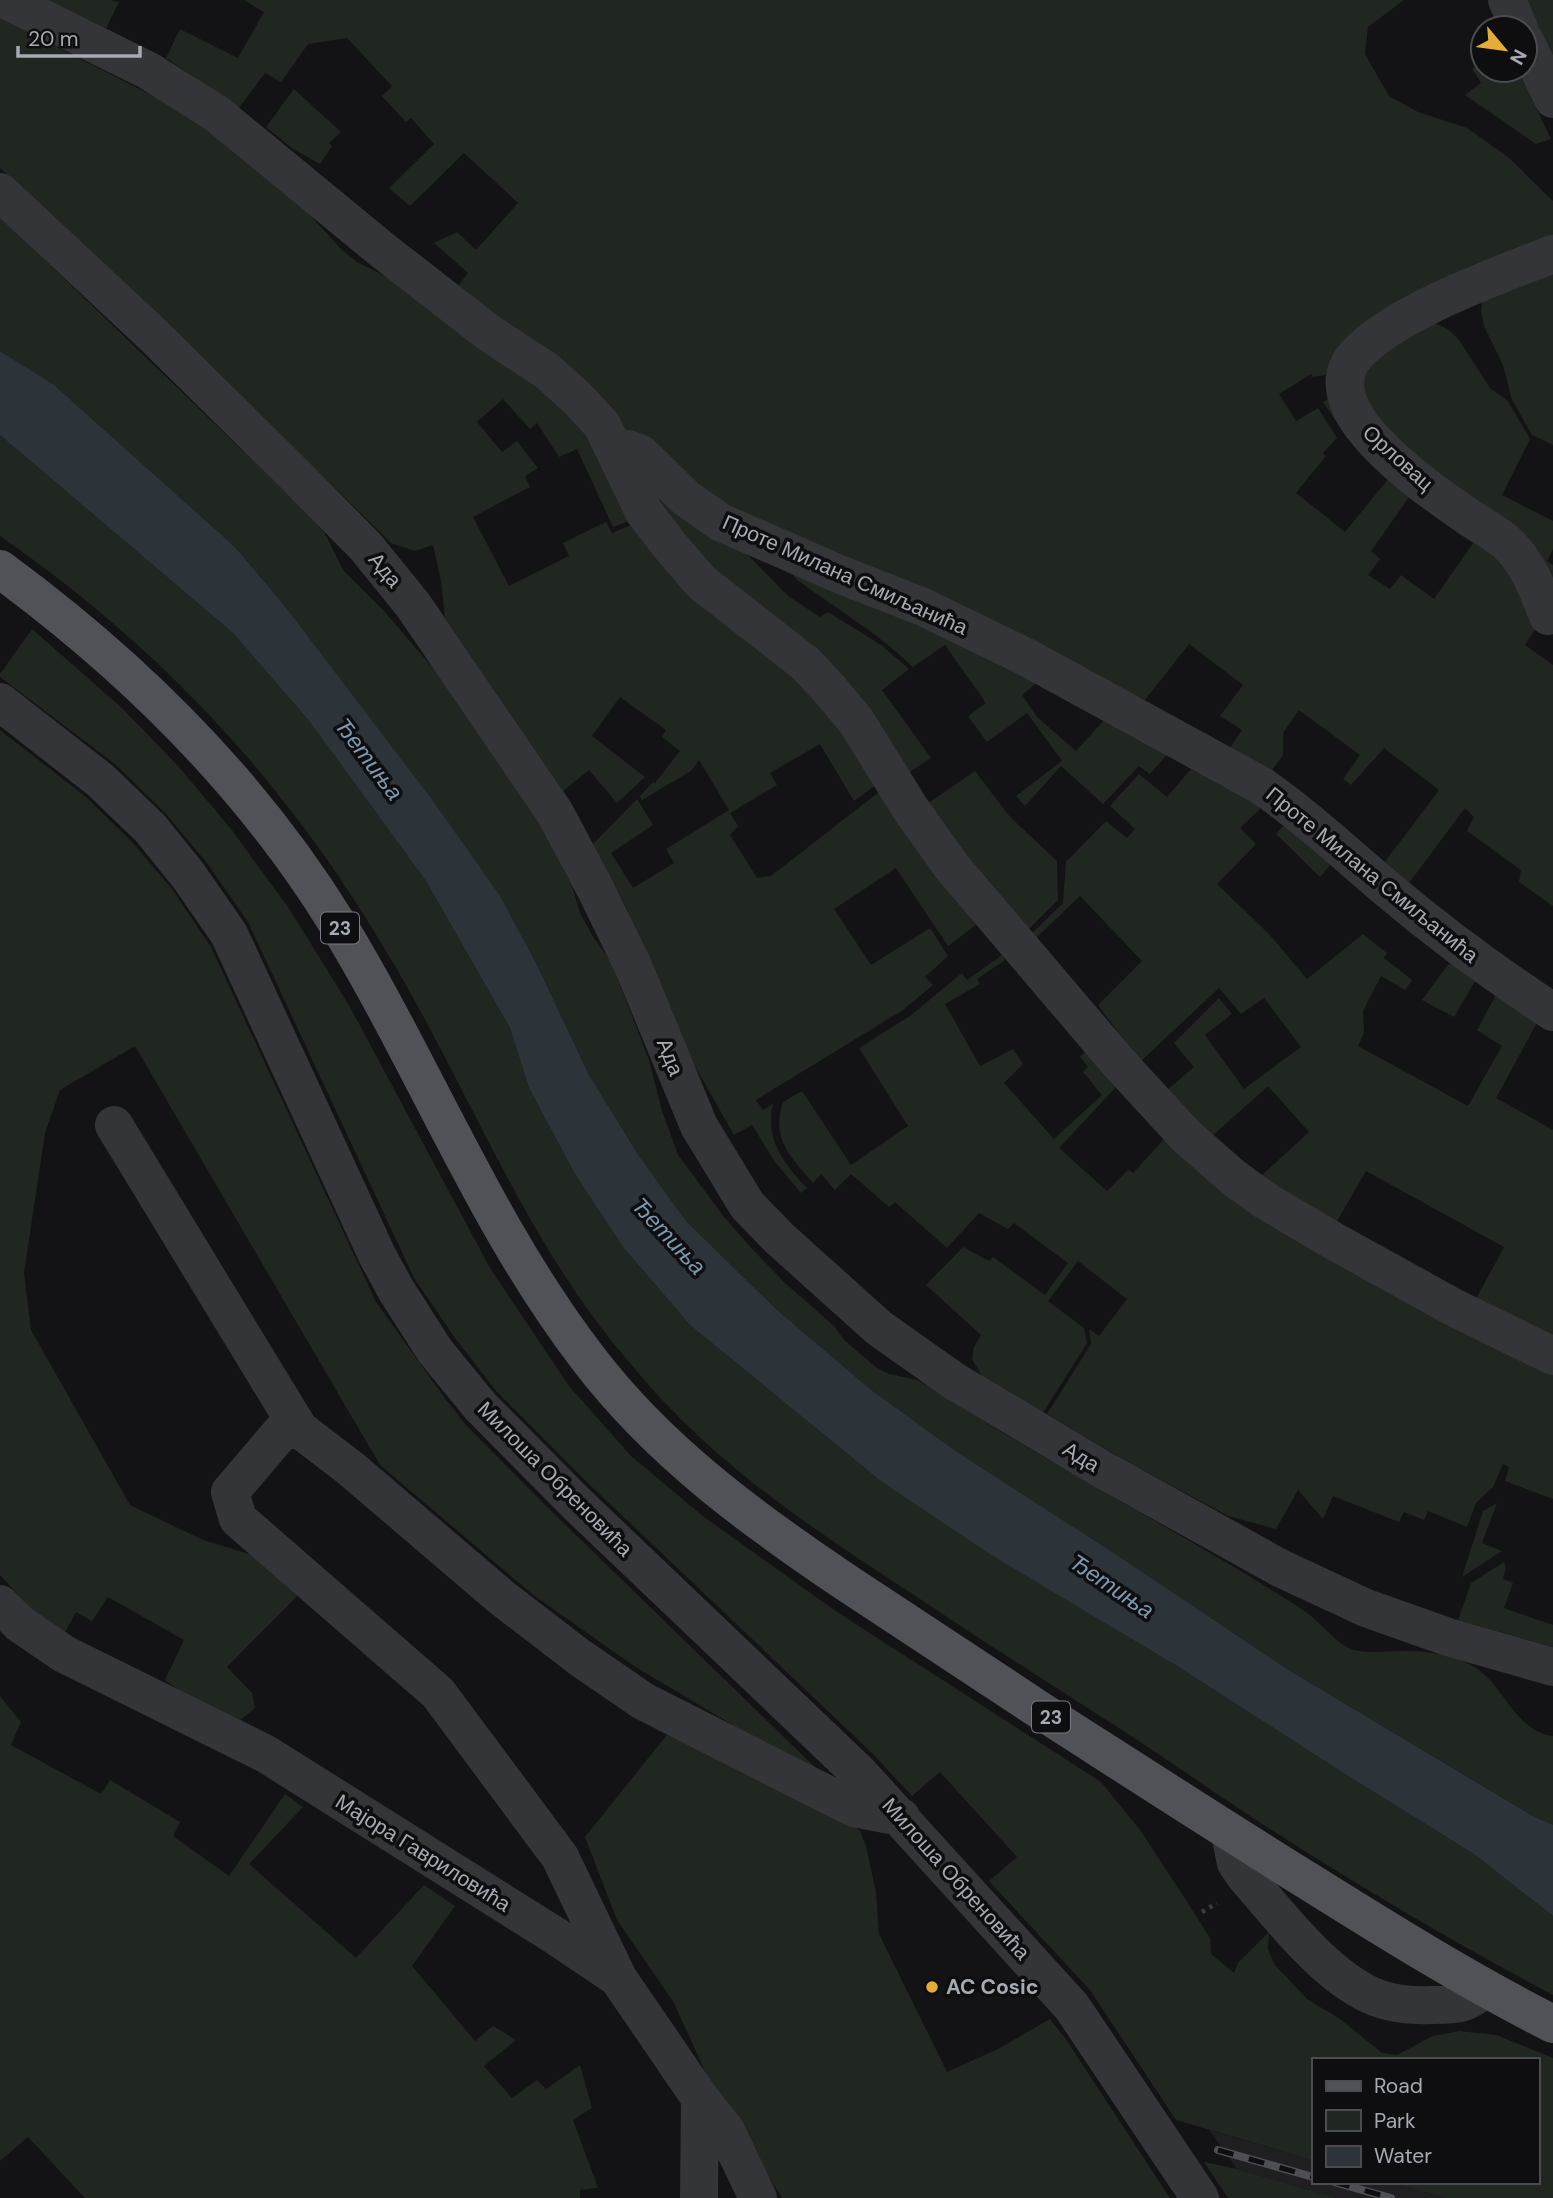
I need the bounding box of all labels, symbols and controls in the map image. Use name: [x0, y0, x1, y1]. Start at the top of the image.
scale bar: [18, 14, 140, 58]
north arrow: [1469, 14, 1539, 84]
text: 20 m: [28, 25, 79, 53]
text: N: [1504, 45, 1533, 69]
street label: Орловац: [1357, 419, 1439, 497]
street label: Проте Милана Смиљанића: [718, 508, 972, 642]
street label: Ада: [362, 546, 408, 594]
water label: Ђетиња: [328, 712, 410, 806]
street label: Проте Милана Смиљанића: [1260, 781, 1484, 970]
road number: 23: [321, 912, 359, 944]
street label: Ада: [650, 1034, 690, 1080]
water label: Ђетиња: [625, 1191, 713, 1281]
street label: Милоша Обреновића: [471, 1395, 639, 1563]
street label: Ада: [1058, 1435, 1105, 1479]
water label: Ђетиња: [1064, 1547, 1160, 1625]
road number: 23: [1032, 1702, 1070, 1732]
street label: Мајора Гавриловића: [330, 1788, 516, 1918]
street label: Милоша Обреновића: [876, 1792, 1036, 1966]
place label: AC Cosic: [946, 1973, 1038, 2001]
marker: AC Cosic: [924, 1979, 940, 1995]
legend: [1312, 2058, 1539, 2184]
text: Road: [1374, 2072, 1423, 2100]
text: Park: [1374, 2107, 1416, 2135]
text: Water: [1374, 2142, 1432, 2170]

